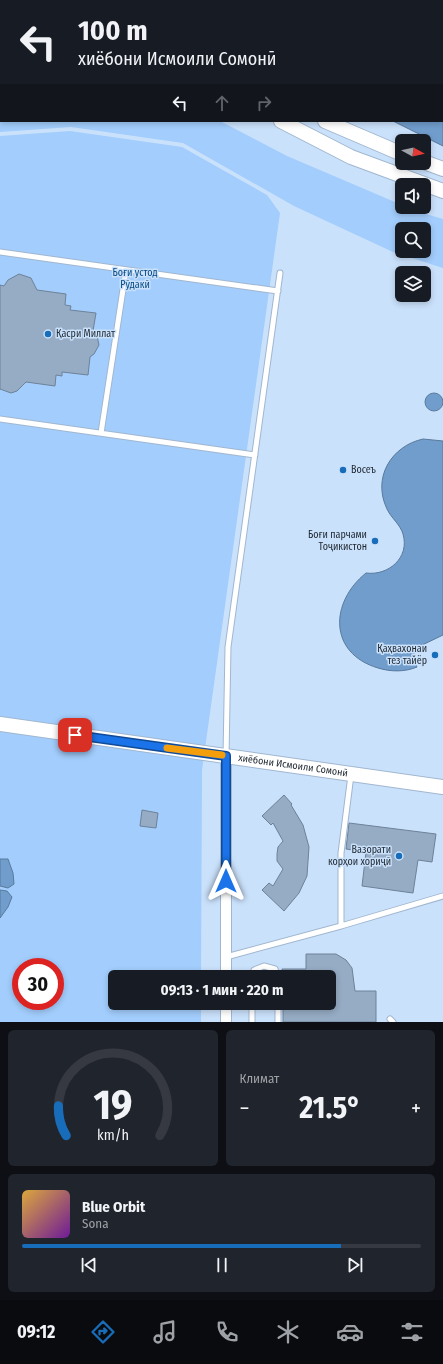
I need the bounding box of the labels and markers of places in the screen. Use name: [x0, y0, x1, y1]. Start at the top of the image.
place label: Қасри Миллат: [56, 328, 116, 340]
marker: Қасри Миллат: [43, 329, 53, 339]
place label: Восеъ: [351, 464, 377, 476]
marker: Восеъ: [338, 465, 348, 475]
place label: Боғи парчами Тоҷикистон: [308, 529, 367, 553]
marker: Боғи парчами Тоҷикистон: [370, 536, 380, 546]
place label: Қаҳвахонаи тез тайёр: [377, 643, 427, 667]
marker: Қаҳвахонаи тез тайёр: [430, 650, 440, 660]
pin: [58, 718, 92, 752]
place label: Вазорати корҳои хориҷӣ: [328, 844, 391, 868]
marker: Вазорати корҳои хориҷӣ: [394, 851, 404, 861]

